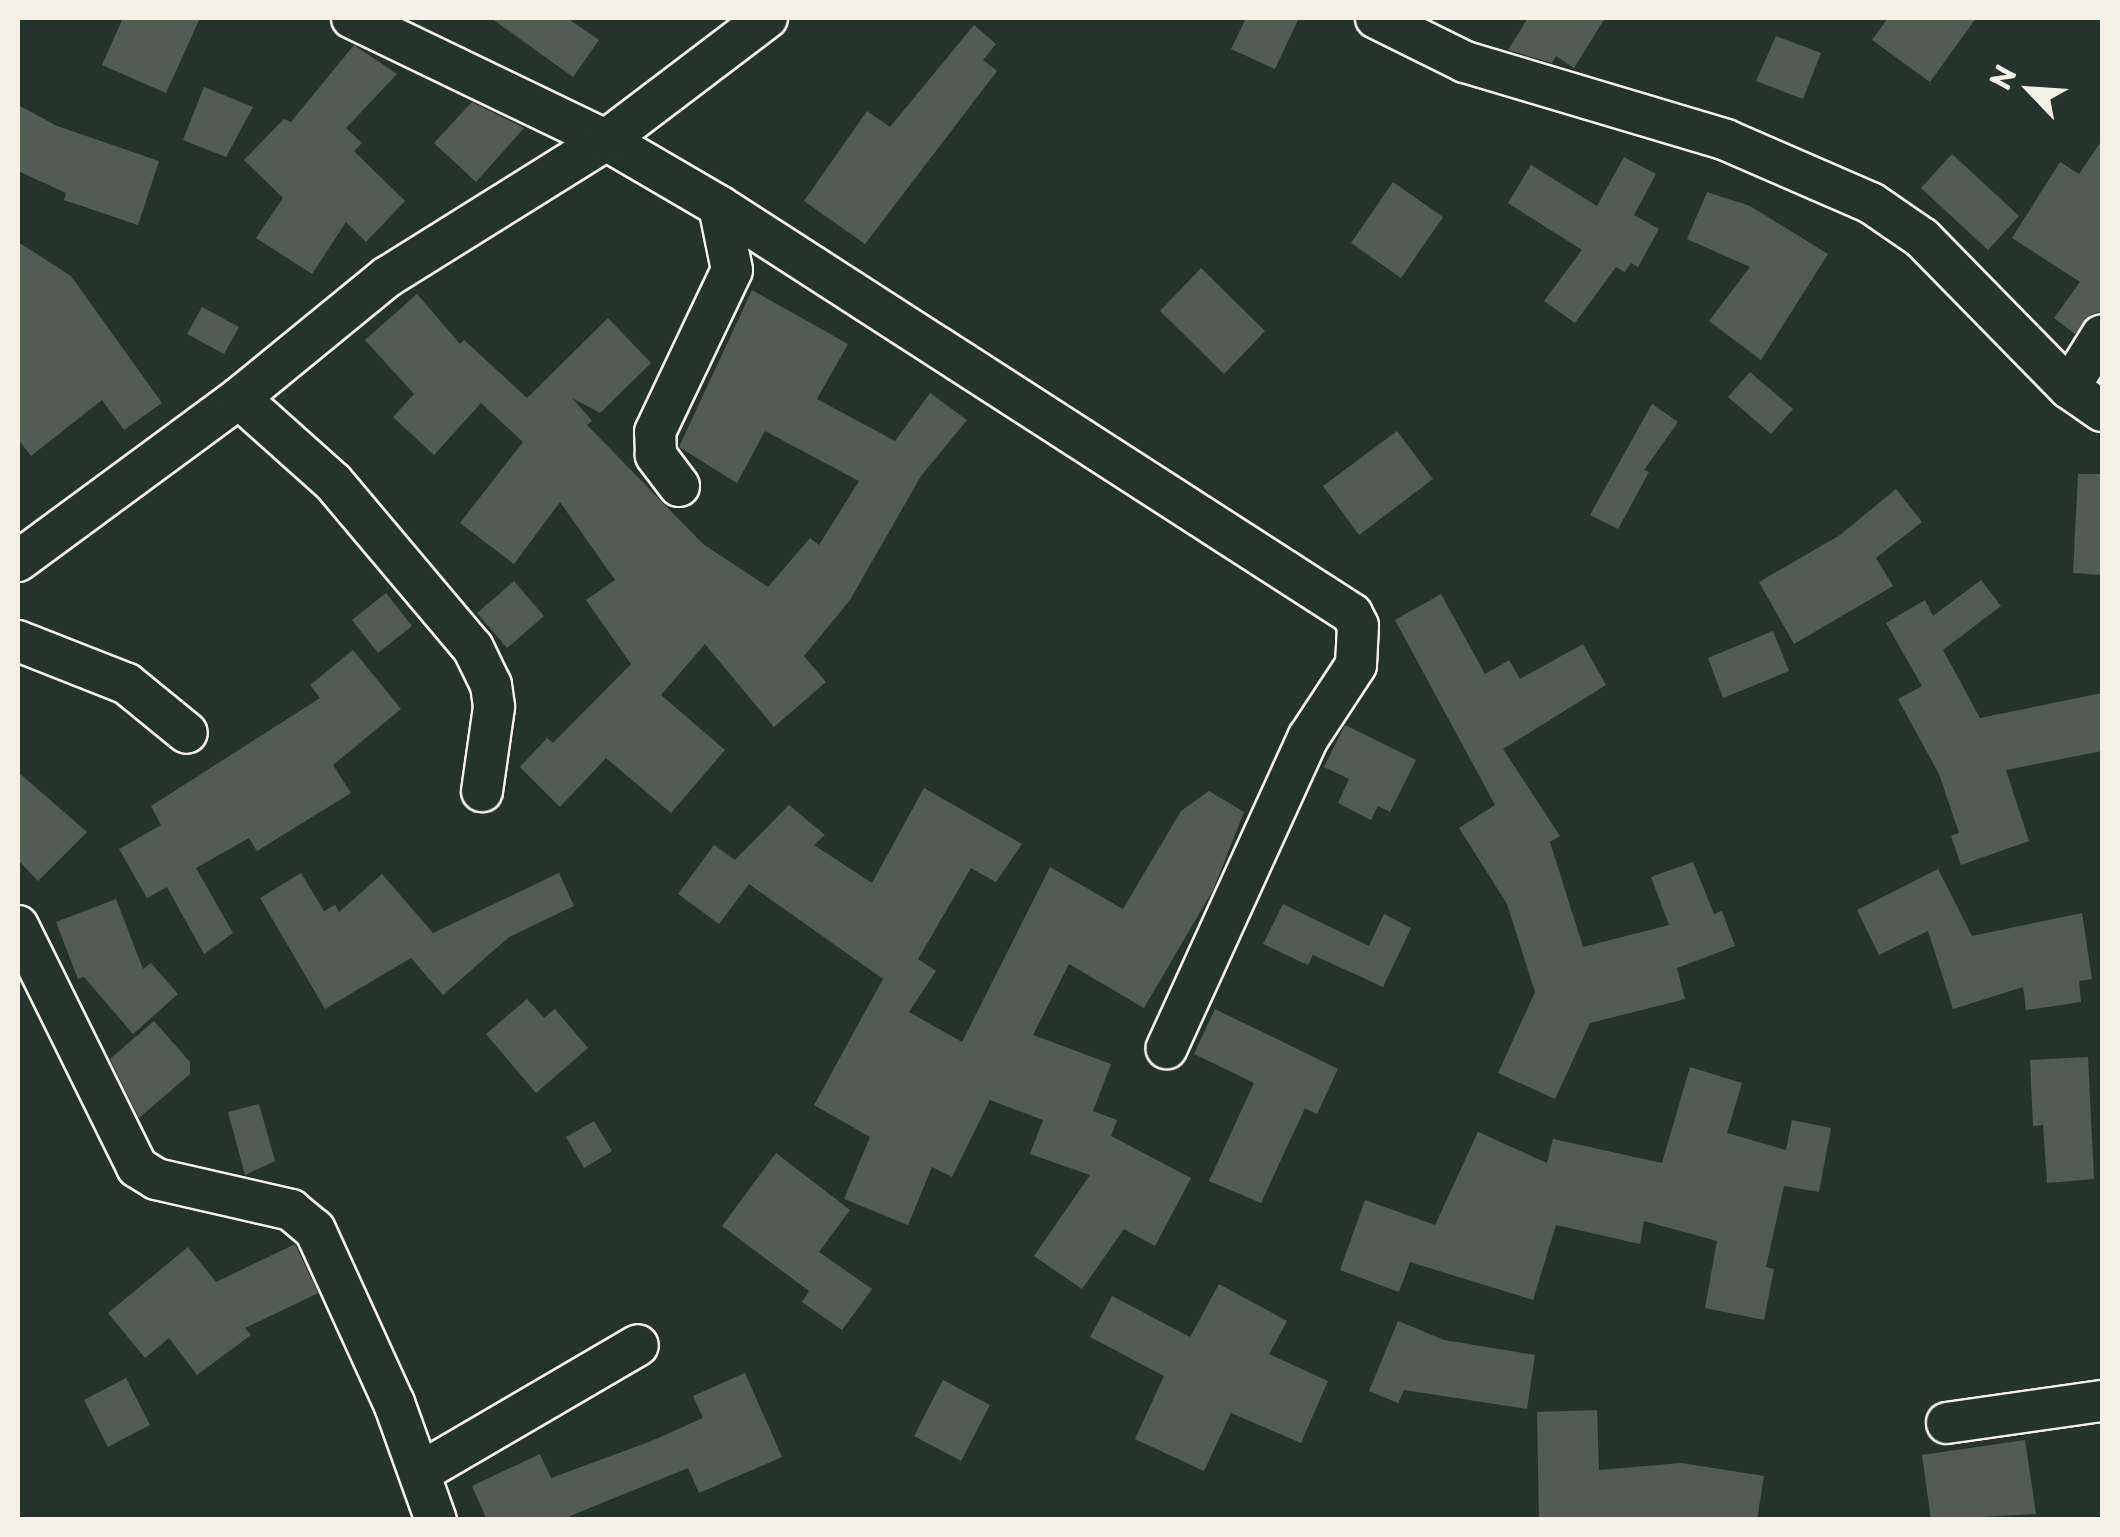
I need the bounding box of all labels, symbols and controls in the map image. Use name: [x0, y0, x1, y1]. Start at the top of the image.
north arrow: [1980, 40, 2080, 140]
text: N: [1978, 58, 2027, 96]

